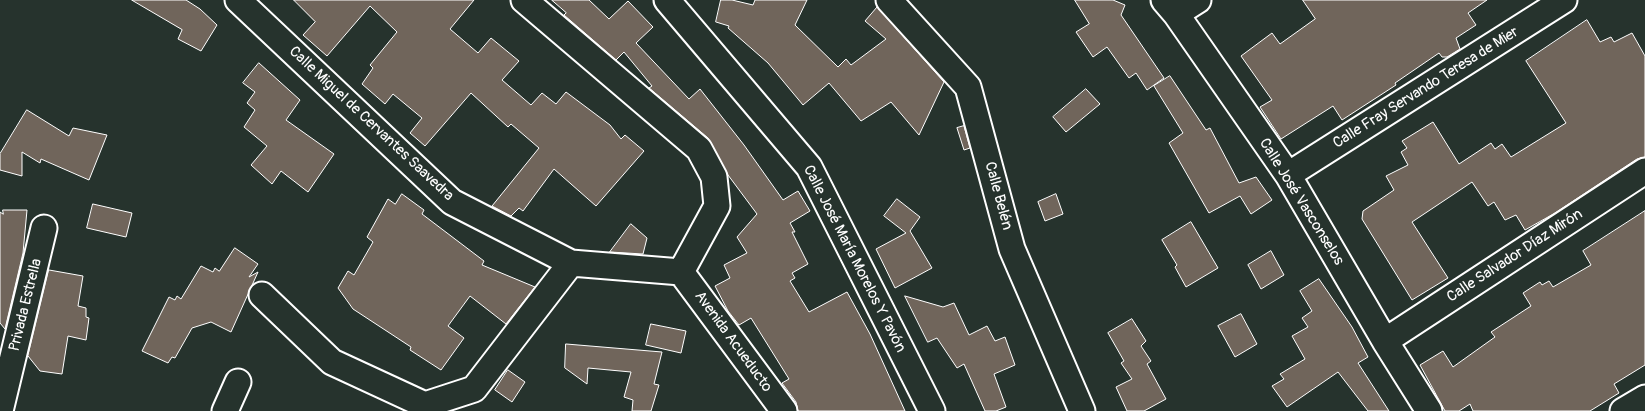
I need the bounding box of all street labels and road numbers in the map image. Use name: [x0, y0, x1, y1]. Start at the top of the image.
street label: Calle Fray Servando Teresa de Mier: [1330, 23, 1522, 153]
street label: Calle Miguel de Cervantes Saavedra: [285, 43, 457, 205]
street label: Calle José Vasconselos: [1255, 135, 1347, 269]
street label: Calle Belén: [980, 160, 1016, 232]
street label: Calle José María Morelos Y Pavón: [799, 162, 909, 356]
street label: Calle Salvador Díaz Mirón: [1444, 205, 1586, 307]
street label: Privada Estrella: [6, 257, 46, 353]
street label: Avenida Acueducto: [690, 288, 776, 396]

